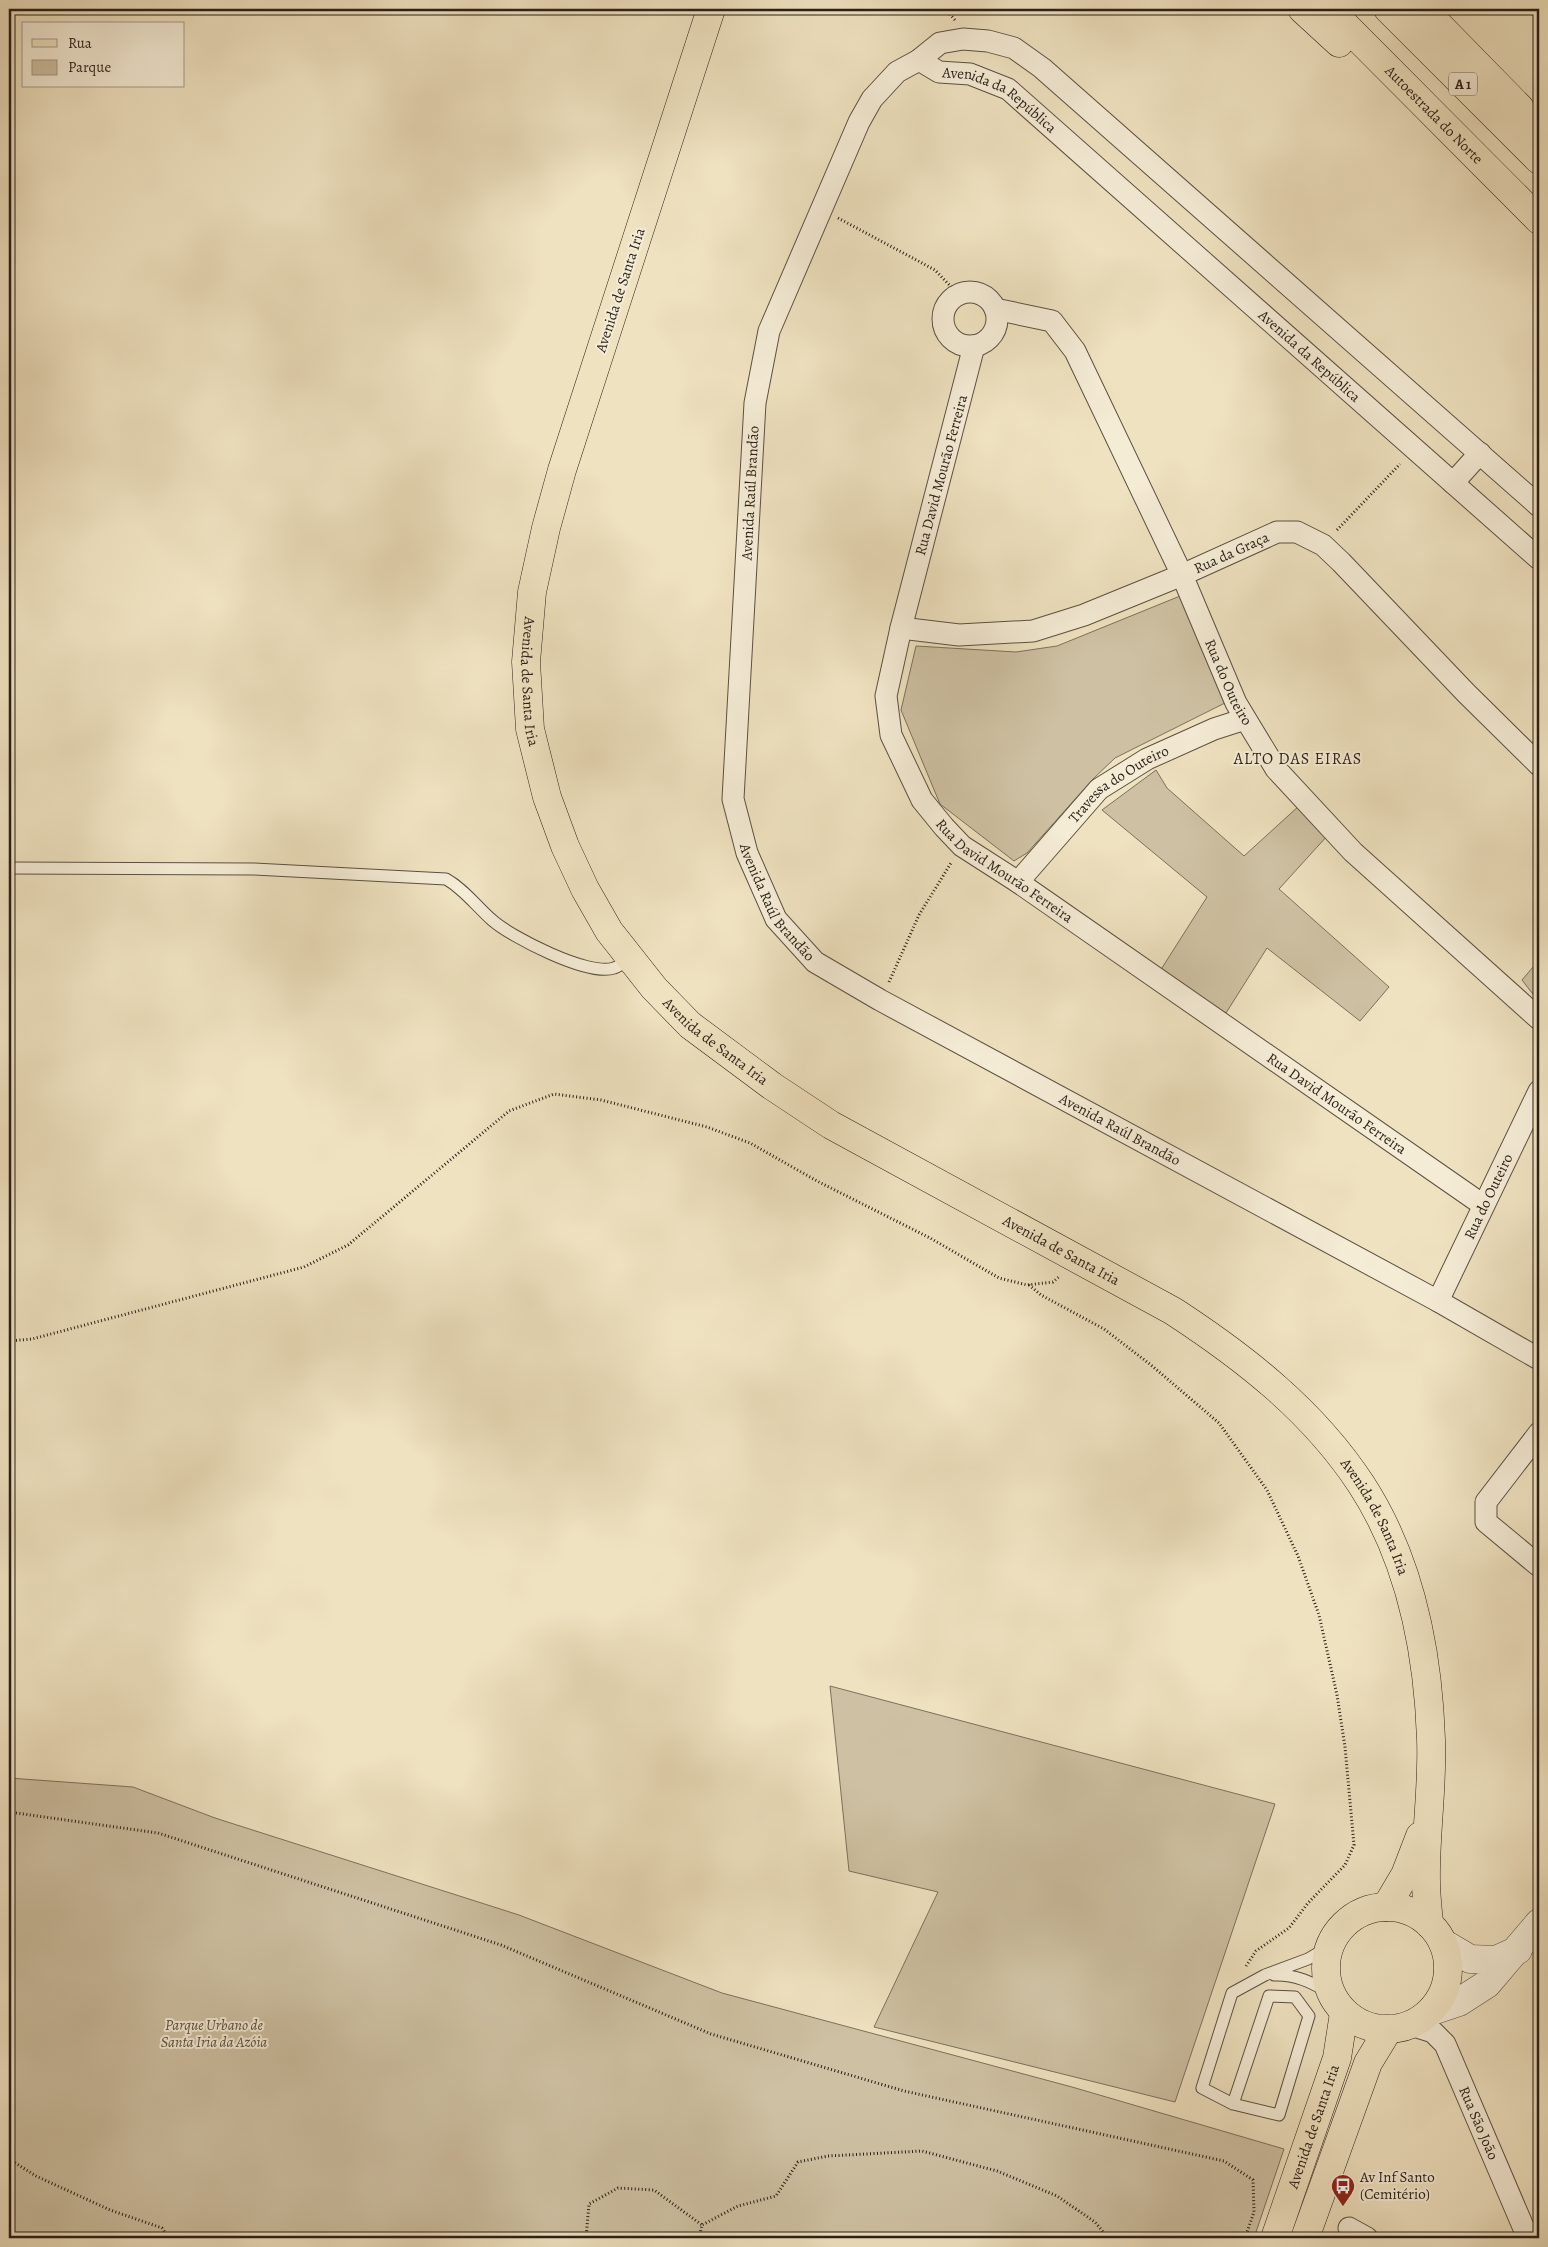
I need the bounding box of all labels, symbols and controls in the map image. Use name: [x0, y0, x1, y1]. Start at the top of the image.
legend: [22, 22, 185, 88]
text: Rua: [68, 33, 92, 53]
text: Parque: [68, 57, 111, 77]
street label: Autoestrada do Norte: [1380, 60, 1488, 168]
street label: Avenida da República: [941, 62, 1061, 138]
road number: A 1: [1449, 72, 1477, 96]
street label: Avenida de Santa Iria: [590, 225, 650, 356]
street label: Avenida da República: [1253, 305, 1365, 407]
street label: Rua David Mourão Ferreira: [910, 392, 972, 558]
street label: Avenida Raúl Brandão: [736, 425, 764, 562]
street label: Rua da Graça: [1191, 527, 1272, 578]
street label: Avenida de Santa Iria: [516, 615, 544, 748]
street label: Rua do Outeiro: [1200, 636, 1257, 729]
street label: Travessa do Outeiro: [1064, 741, 1172, 827]
district label: ALTO DAS EIRAS: [1233, 748, 1362, 770]
street label: Rua David Mourão Ferreira: [931, 814, 1077, 927]
street label: Avenida Raúl Brandão: [735, 840, 819, 965]
street label: Avenida de Santa Iria: [658, 992, 772, 1090]
street label: Rua David Mourão Ferreira: [1263, 1048, 1411, 1159]
street label: Avenida Raúl Brandão: [1055, 1088, 1184, 1170]
street label: Rua do Outeiro: [1459, 1150, 1517, 1243]
street label: Avenida de Santa Iria: [999, 1210, 1123, 1290]
street label: Avenida de Santa Iria: [1335, 1453, 1413, 1578]
park label: Parque Urbano de Santa Iria da Azóia: [161, 2015, 267, 2052]
street label: Avenida de Santa Iria: [1282, 2062, 1344, 2192]
street label: Rua São João: [1454, 2083, 1503, 2163]
place label: Av Inf Santo (Cemitério): [1359, 2167, 1435, 2204]
bus stop icon: Av Inf Santo (Cemitério): [1330, 2173, 1356, 2207]

